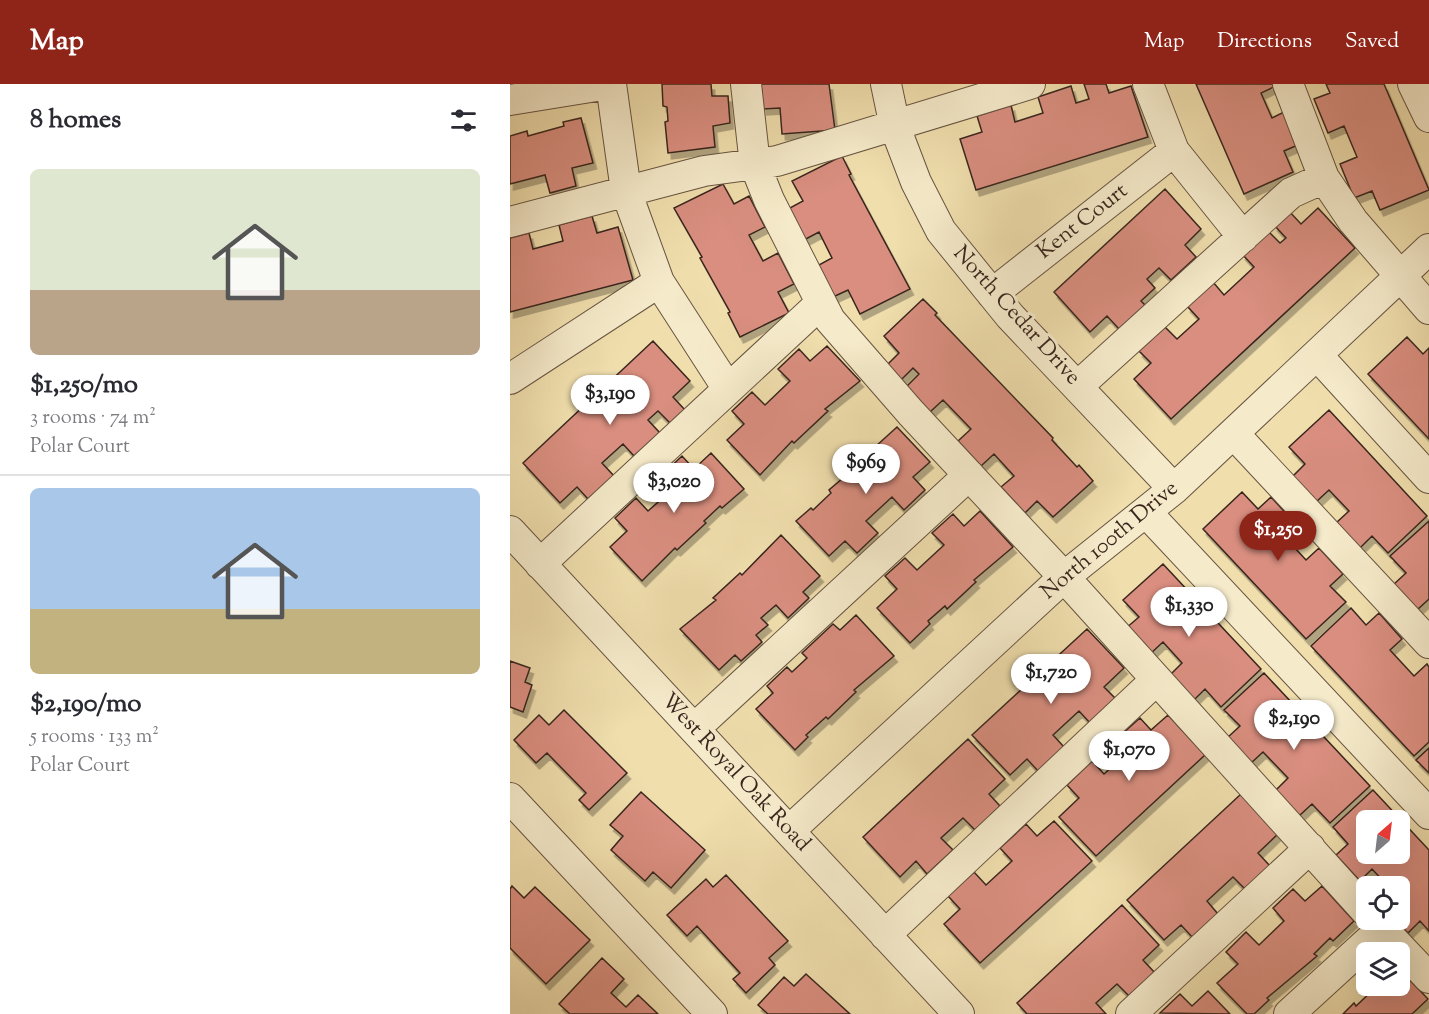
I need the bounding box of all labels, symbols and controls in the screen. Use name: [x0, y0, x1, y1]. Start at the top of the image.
text: Map: [30, 22, 84, 62]
text: Map: [1144, 27, 1184, 57]
text: Directions: [1217, 27, 1312, 57]
text: Saved: [1345, 27, 1399, 57]
text: 8 homes: [30, 102, 121, 139]
icon: filters: [447, 104, 480, 137]
street label: Kent Court: [1031, 176, 1136, 268]
icon: home: [201, 208, 309, 316]
street label: North Cedar Drive: [944, 239, 1088, 393]
text: $1,250/mo: [30, 367, 138, 404]
pin: $3,190: [561, 375, 659, 426]
text: $3,190: [585, 380, 635, 409]
text: 3 rooms · 74 m²: [30, 404, 156, 433]
text: Polar Court: [30, 433, 130, 462]
pin: $969: [830, 444, 902, 495]
text: $969: [846, 449, 886, 478]
pin: $3,020: [625, 463, 723, 514]
text: $3,020: [647, 468, 701, 497]
street label: North 100th Drive: [1034, 474, 1186, 608]
pin: $1,250: [1229, 511, 1327, 562]
text: $1,250: [1253, 516, 1303, 545]
icon: home: [201, 527, 309, 635]
pin: $1,330: [1140, 587, 1238, 638]
text: $1,330: [1164, 592, 1214, 621]
pin: $1,720: [1002, 654, 1100, 705]
text: $1,720: [1025, 659, 1077, 688]
text: $2,190/mo: [30, 686, 141, 723]
street label: West Royal Oak Road: [653, 686, 817, 860]
pin: $2,190: [1245, 700, 1343, 751]
text: $2,190: [1268, 705, 1320, 734]
text: 5 rooms · 133 m²: [30, 723, 159, 752]
pin: $1,070: [1080, 731, 1178, 782]
text: $1,070: [1103, 736, 1155, 765]
text: Polar Court: [30, 752, 130, 781]
north arrow: [1356, 810, 1410, 864]
map controls: [1356, 810, 1410, 996]
button: locate: [1356, 876, 1410, 930]
button: layers: [1356, 942, 1410, 996]

